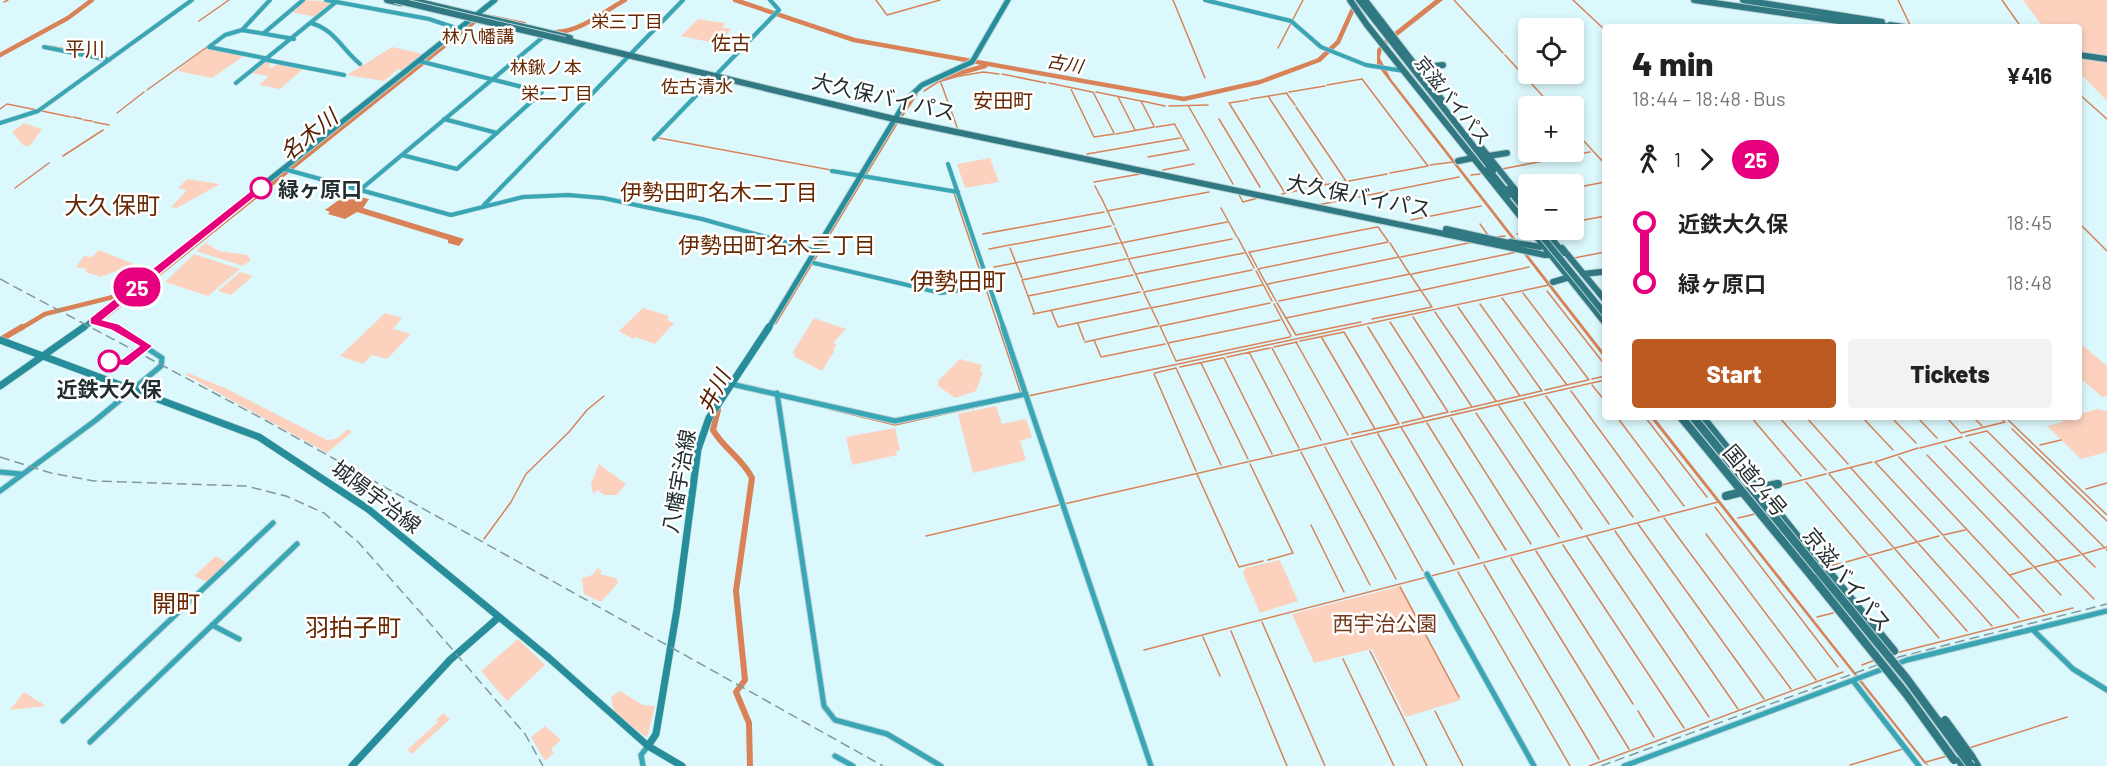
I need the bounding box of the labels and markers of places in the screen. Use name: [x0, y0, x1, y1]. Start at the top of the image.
place label: 緑ヶ原口: [278, 176, 362, 201]
marker: 緑ヶ原口: [250, 177, 272, 199]
marker: 近鉄大久保: [98, 350, 120, 372]
place label: 近鉄大久保: [57, 376, 162, 401]

